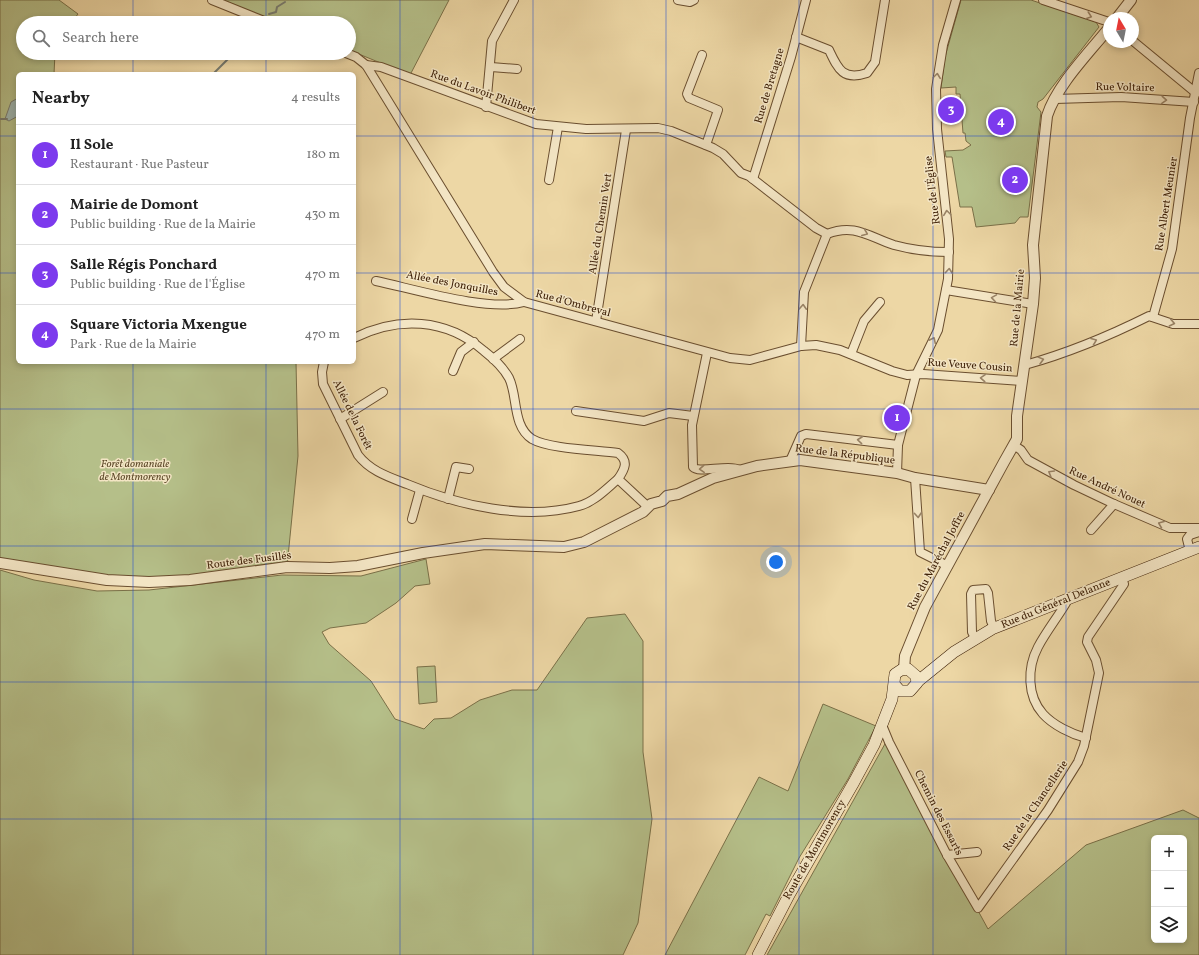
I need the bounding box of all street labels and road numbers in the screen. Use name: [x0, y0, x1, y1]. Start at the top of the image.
street label: Rue de Bretagne: [751, 46, 789, 126]
street label: Rue du Lavoir Philibert: [428, 67, 538, 119]
street label: Rue Voltaire: [1095, 80, 1155, 96]
street label: Rue de l'Église: [921, 155, 945, 225]
street label: Rue Albert Meunier: [1152, 155, 1182, 252]
street label: Allée du Chemin Vert: [586, 172, 616, 276]
street label: Allée des Jonquilles: [405, 268, 500, 300]
street label: Rue de la Mairie: [1007, 269, 1029, 347]
street label: Rue d'Ombreval: [534, 287, 612, 321]
street label: Rue Veuve Cousin: [927, 356, 1014, 376]
street label: Allée de la Forêt: [328, 377, 376, 453]
street label: Rue de la République: [794, 441, 896, 469]
street label: Rue André Nouet: [1066, 464, 1148, 512]
street label: Rue du Maréchal Joffre: [905, 509, 969, 613]
street label: Route des Fusillés: [206, 548, 293, 574]
street label: Rue du Général Delanne: [999, 575, 1113, 633]
street label: Rue de la Chancellerie: [1000, 758, 1072, 854]
street label: Chemin des Essarts: [910, 768, 966, 858]
street label: Route de Montmorency: [780, 797, 850, 903]

